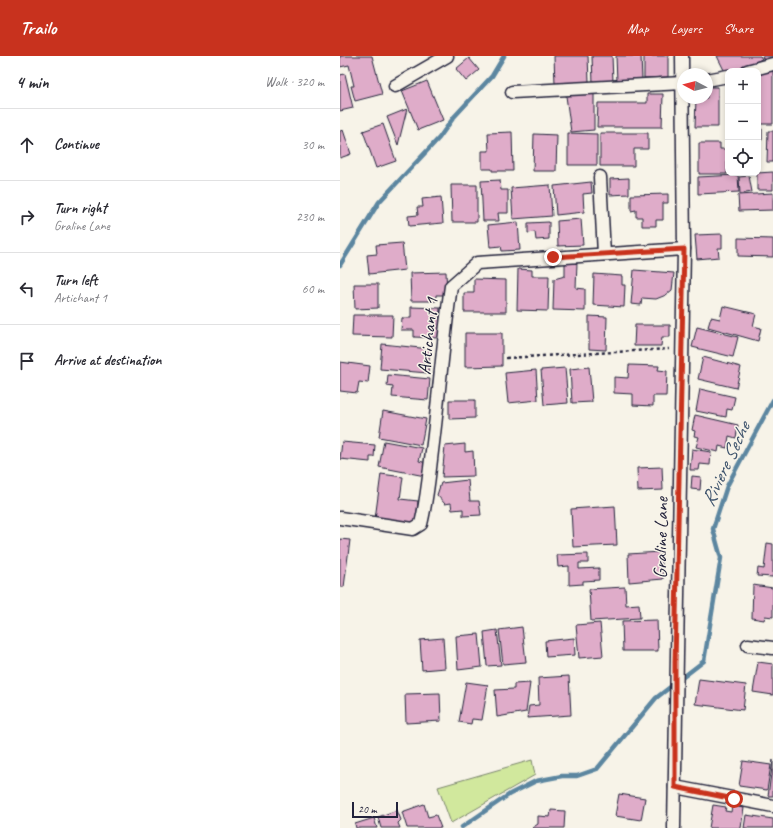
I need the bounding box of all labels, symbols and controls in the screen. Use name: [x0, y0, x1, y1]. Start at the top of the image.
text: Trailo: [20, 16, 56, 40]
text: Map: [627, 20, 649, 37]
text: Layers: [671, 20, 702, 37]
text: Share: [724, 20, 753, 37]
north arrow: [677, 68, 713, 104]
map controls: [725, 68, 761, 176]
button: +: [725, 68, 761, 104]
text: 4 min: [16, 72, 49, 93]
text: Walk · 320 m: [265, 74, 324, 90]
button: −: [725, 104, 761, 140]
icon: ahead: [16, 134, 38, 156]
text: Continue: [54, 135, 99, 154]
text: 30 m: [302, 137, 324, 153]
button: locate: [725, 140, 761, 176]
text: Turn right: [54, 199, 107, 218]
icon: right: [16, 206, 38, 228]
text: 230 m: [296, 209, 324, 225]
text: Graline Lane: [54, 218, 110, 234]
route end: [544, 248, 562, 266]
text: Turn left: [54, 271, 97, 290]
icon: left: [16, 278, 38, 300]
text: 60 m: [302, 281, 324, 297]
text: Artichant 1: [54, 290, 107, 306]
street label: Artichant 1: [412, 295, 444, 376]
icon: arrive: [16, 350, 38, 372]
text: Arrive at destination: [54, 351, 161, 370]
water label: Riviere Seche: [695, 415, 757, 510]
street label: Graline Lane: [648, 495, 674, 579]
route start: [725, 790, 743, 808]
scale bar: [352, 800, 398, 819]
text: 20 m: [358, 802, 377, 816]

